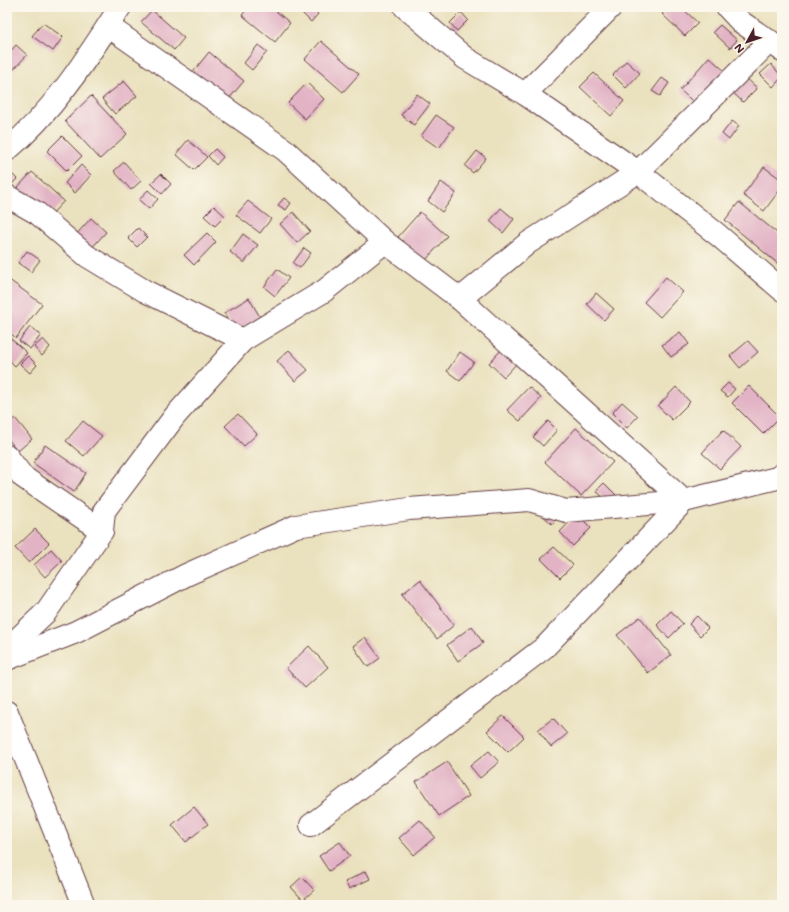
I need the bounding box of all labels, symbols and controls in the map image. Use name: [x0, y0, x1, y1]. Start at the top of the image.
north arrow: [727, 22, 767, 62]
text: N: [731, 41, 747, 57]

